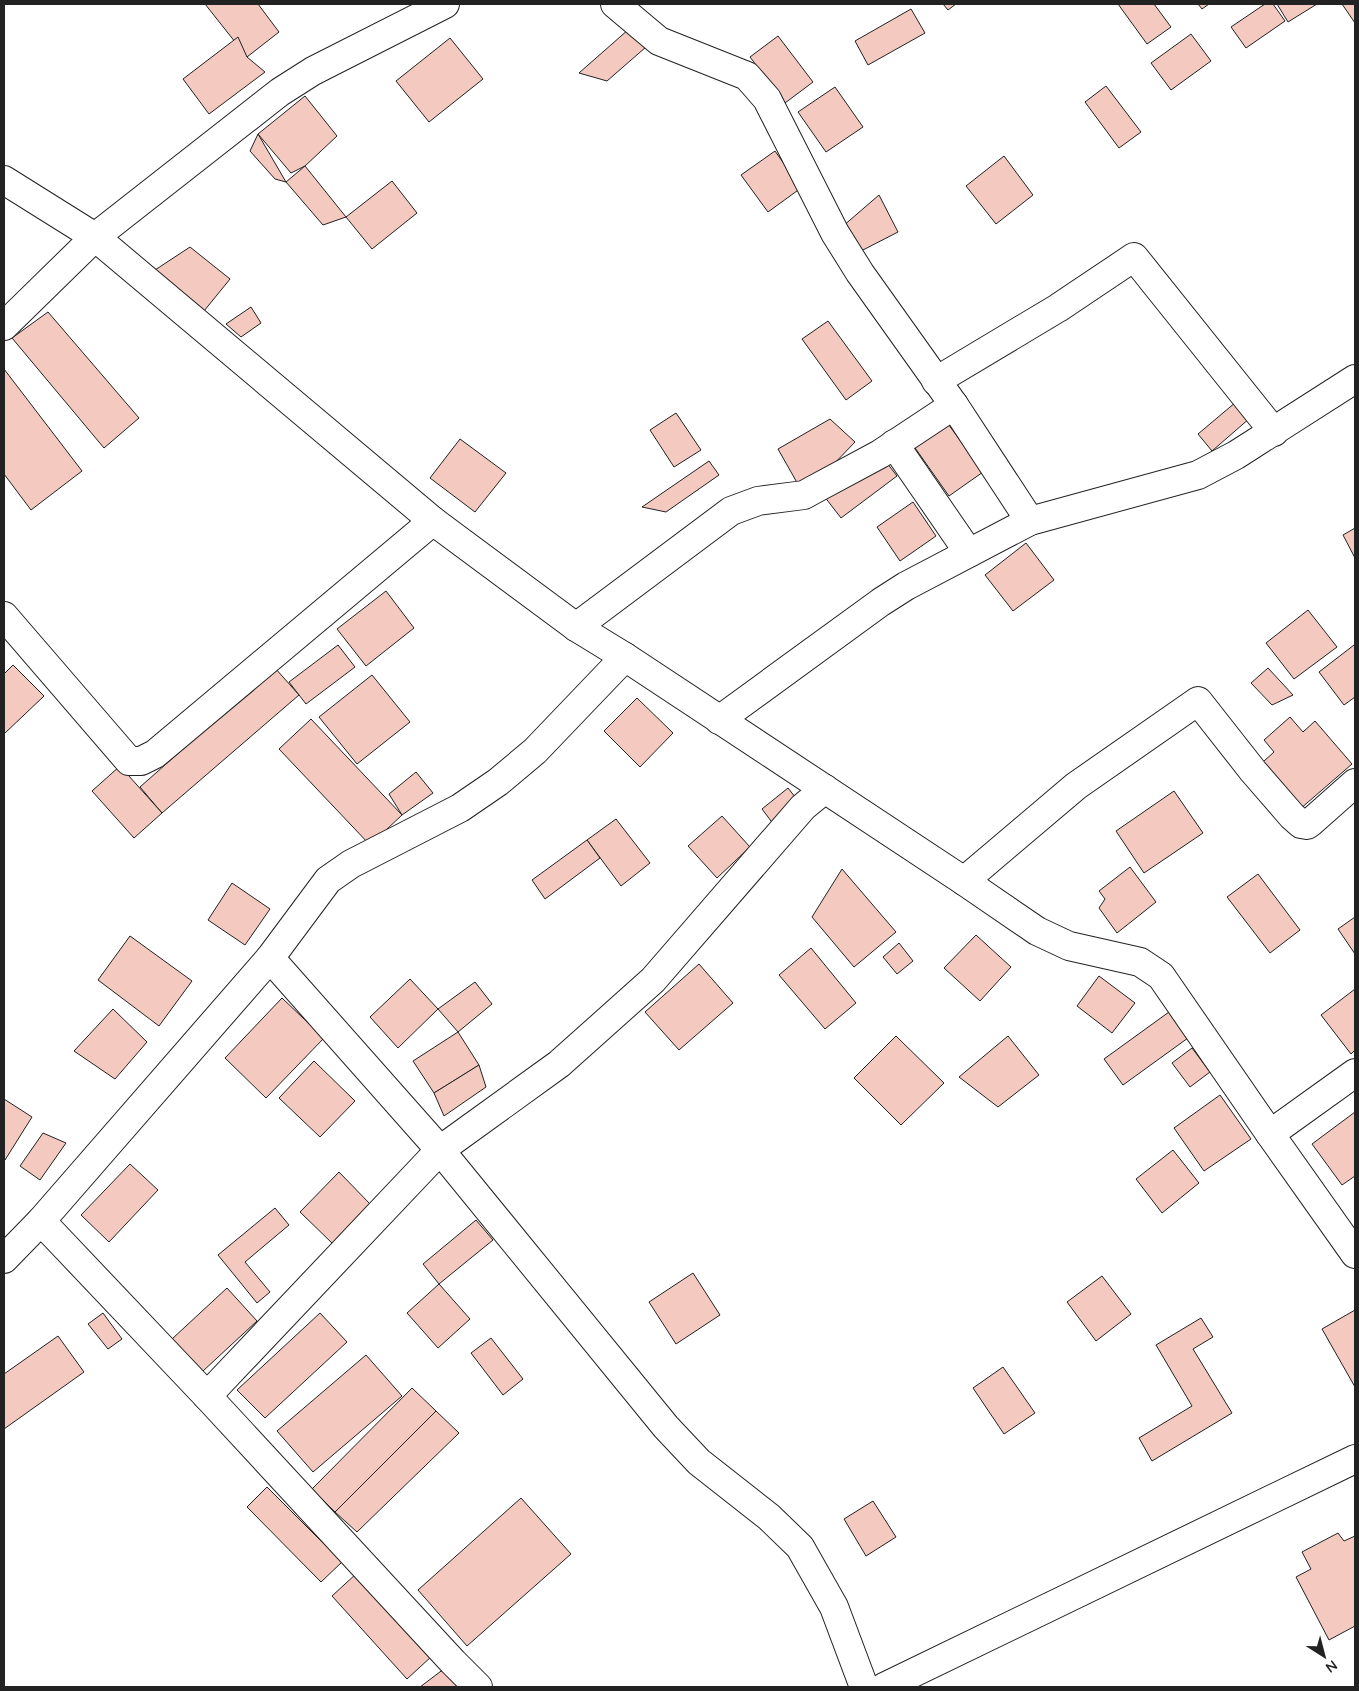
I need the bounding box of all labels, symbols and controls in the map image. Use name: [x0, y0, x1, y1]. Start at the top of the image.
north arrow: [1299, 1631, 1349, 1681]
text: N: [1322, 1656, 1341, 1677]

